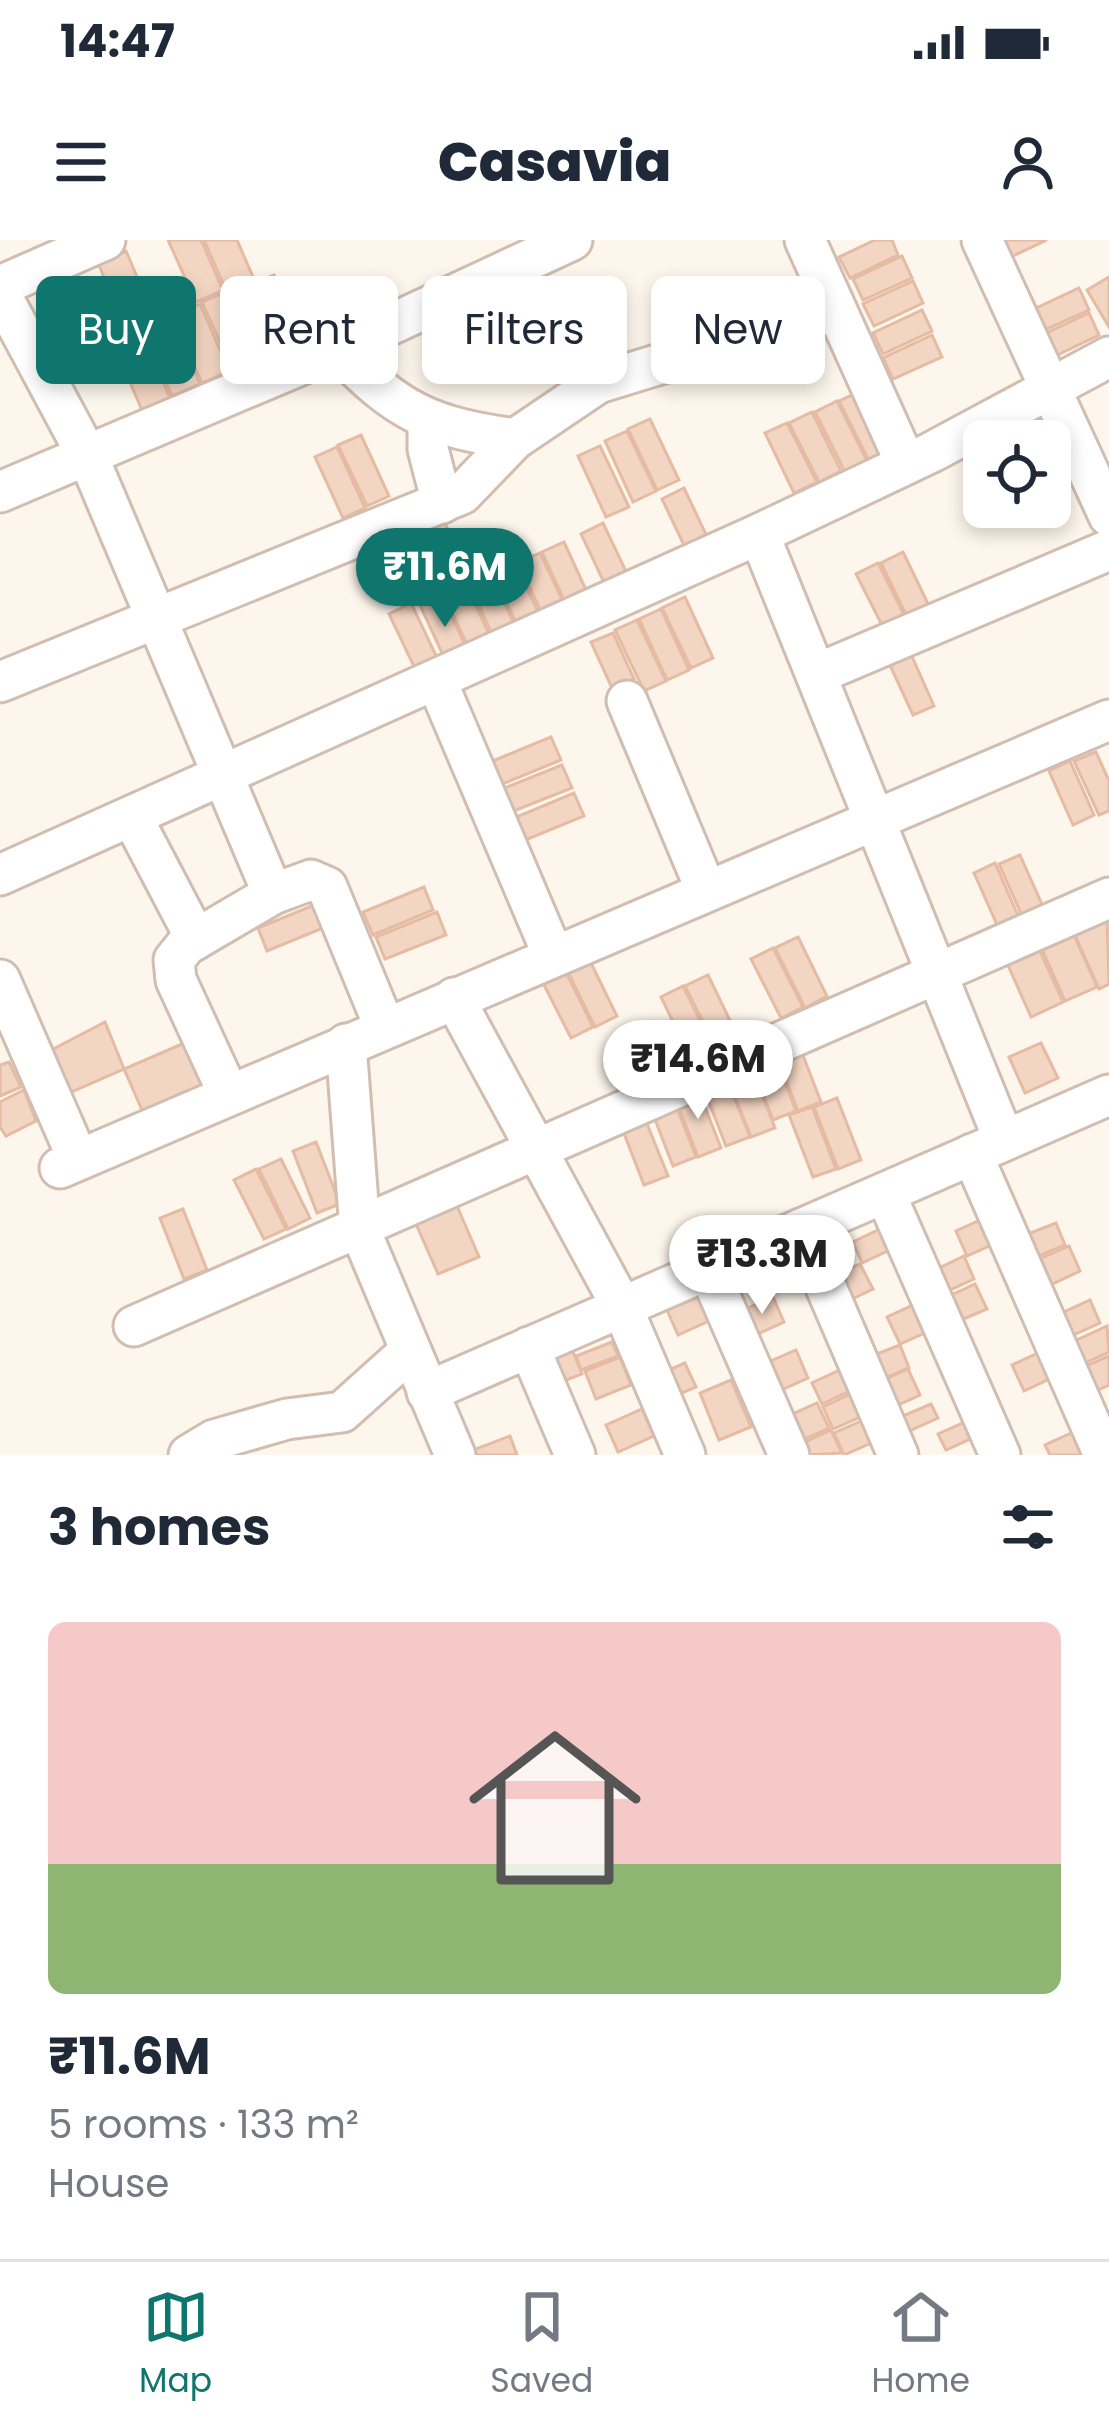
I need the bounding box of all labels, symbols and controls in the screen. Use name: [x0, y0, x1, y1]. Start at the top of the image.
text: 14:47: [60, 10, 175, 73]
text: Casavia: [438, 124, 671, 200]
icon: menu: [48, 129, 114, 195]
icon: person: [995, 129, 1061, 195]
chip: Buy: [36, 276, 196, 384]
chip: Rent: [220, 276, 398, 384]
chip: Filters: [422, 276, 627, 384]
chip: New: [651, 276, 825, 384]
map controls: [963, 420, 1071, 528]
button: locate: [963, 420, 1071, 528]
pin: ₹11.6M: [347, 528, 543, 630]
text: ₹11.6M: [383, 539, 507, 594]
pin: ₹14.6M: [600, 1020, 796, 1122]
text: ₹14.6M: [630, 1031, 766, 1086]
pin: ₹13.3M: [664, 1215, 860, 1317]
text: ₹13.3M: [696, 1226, 828, 1281]
text: 3 homes: [48, 1491, 270, 1563]
icon: filters: [995, 1494, 1061, 1560]
icon: home: [447, 1700, 663, 1916]
text: ₹11.6M: [48, 2020, 211, 2092]
text: 5 rooms · 133 m²: [48, 2097, 359, 2152]
text: House: [48, 2156, 169, 2211]
tab: Map: [139, 2284, 212, 2406]
tab: Saved: [490, 2284, 593, 2406]
tab: Home: [871, 2284, 970, 2406]

